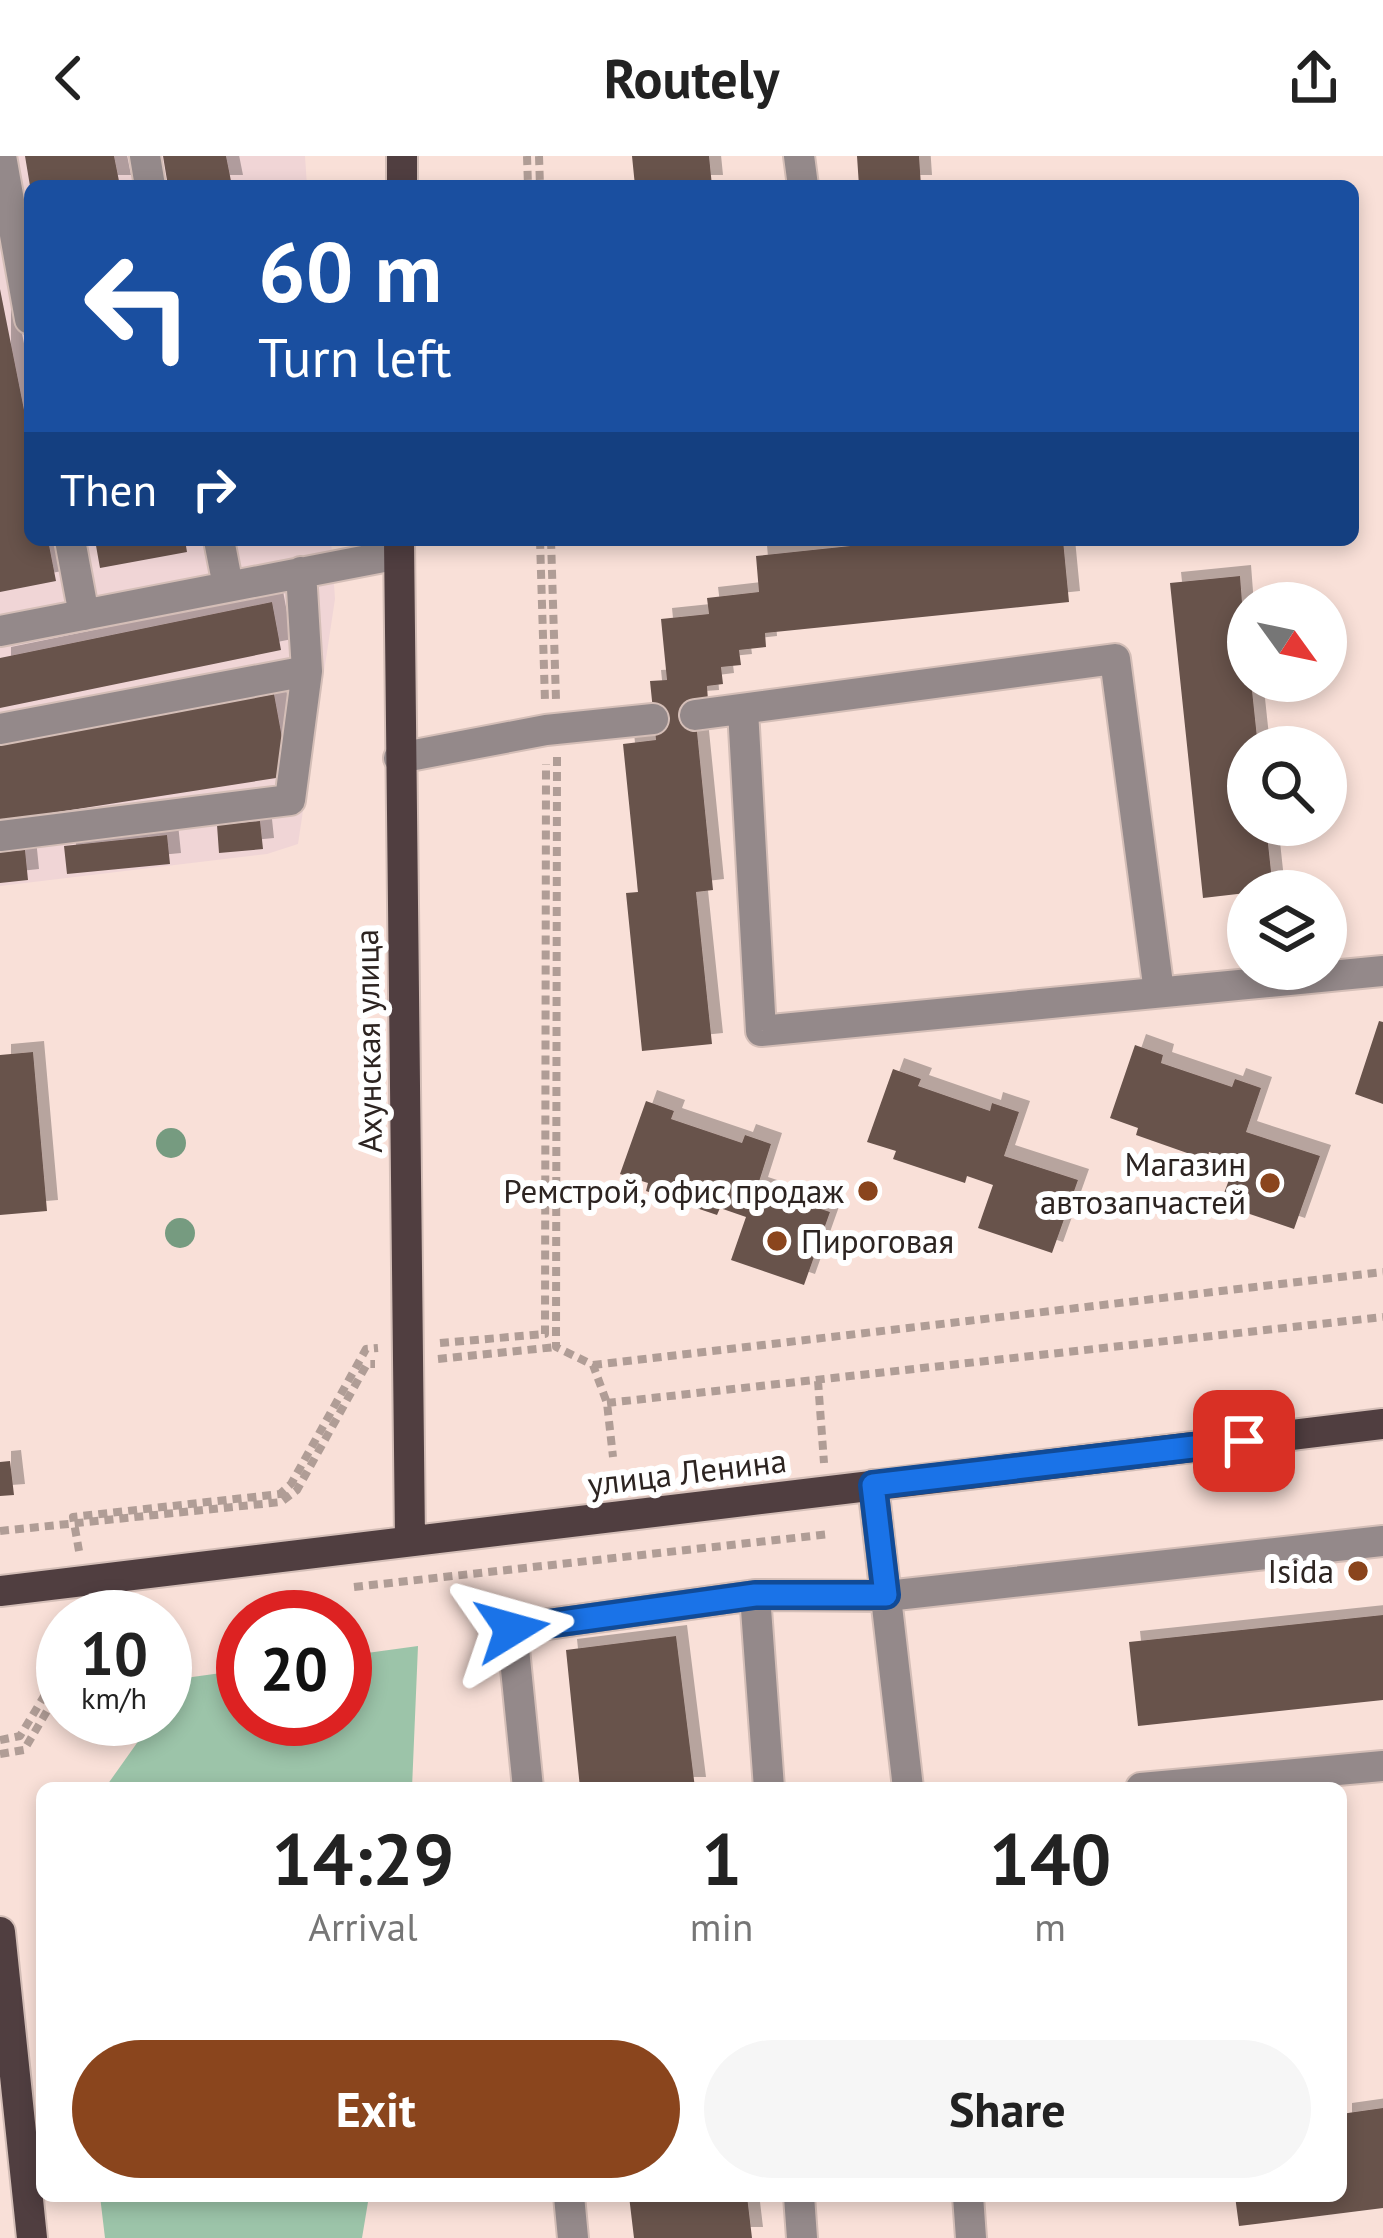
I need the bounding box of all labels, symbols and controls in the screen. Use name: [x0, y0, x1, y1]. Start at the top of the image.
text: Routely: [604, 43, 779, 113]
icon: back: [36, 45, 102, 111]
icon: share: [1281, 45, 1347, 111]
text: 60 m: [258, 216, 442, 325]
icon: left: [60, 228, 216, 384]
text: Turn left: [258, 322, 452, 392]
icon: right: [181, 456, 247, 522]
text: Then: [60, 460, 157, 518]
north arrow: [1227, 582, 1347, 702]
map controls: [1227, 582, 1347, 990]
button: search: [1227, 726, 1347, 846]
button: layers: [1227, 870, 1347, 990]
street label: Ахунская улица: [344, 929, 391, 1153]
place label: Магазин автозапчастей: [1040, 1142, 1246, 1223]
place label: Ремстрой, офис продаж: [503, 1169, 844, 1212]
marker: Магазин автозапчастей: [1257, 1170, 1283, 1196]
marker: Ремстрой, офис продаж: [855, 1178, 881, 1204]
place label: Пироговая: [801, 1219, 954, 1262]
marker: Пироговая: [764, 1228, 790, 1254]
pin: [1193, 1390, 1295, 1492]
icon: arrive: [1211, 1408, 1277, 1474]
street label: улица Ленина: [585, 1438, 789, 1505]
place label: Isida: [1268, 1549, 1334, 1592]
marker: Isida: [1345, 1558, 1371, 1584]
position arrow: [449, 1566, 575, 1692]
speed limit sign: 20: [216, 1590, 372, 1746]
text: 10: [80, 1614, 148, 1692]
text: km/h: [81, 1678, 147, 1717]
text: 14:29: [272, 1812, 454, 1905]
text: 1: [701, 1812, 742, 1905]
text: 140: [989, 1812, 1111, 1905]
text: Arrival: [308, 1901, 418, 1952]
text: min: [690, 1901, 753, 1952]
text: m: [1034, 1901, 1066, 1952]
button: Exit: [72, 2040, 680, 2178]
button: Share: [704, 2040, 1311, 2178]

